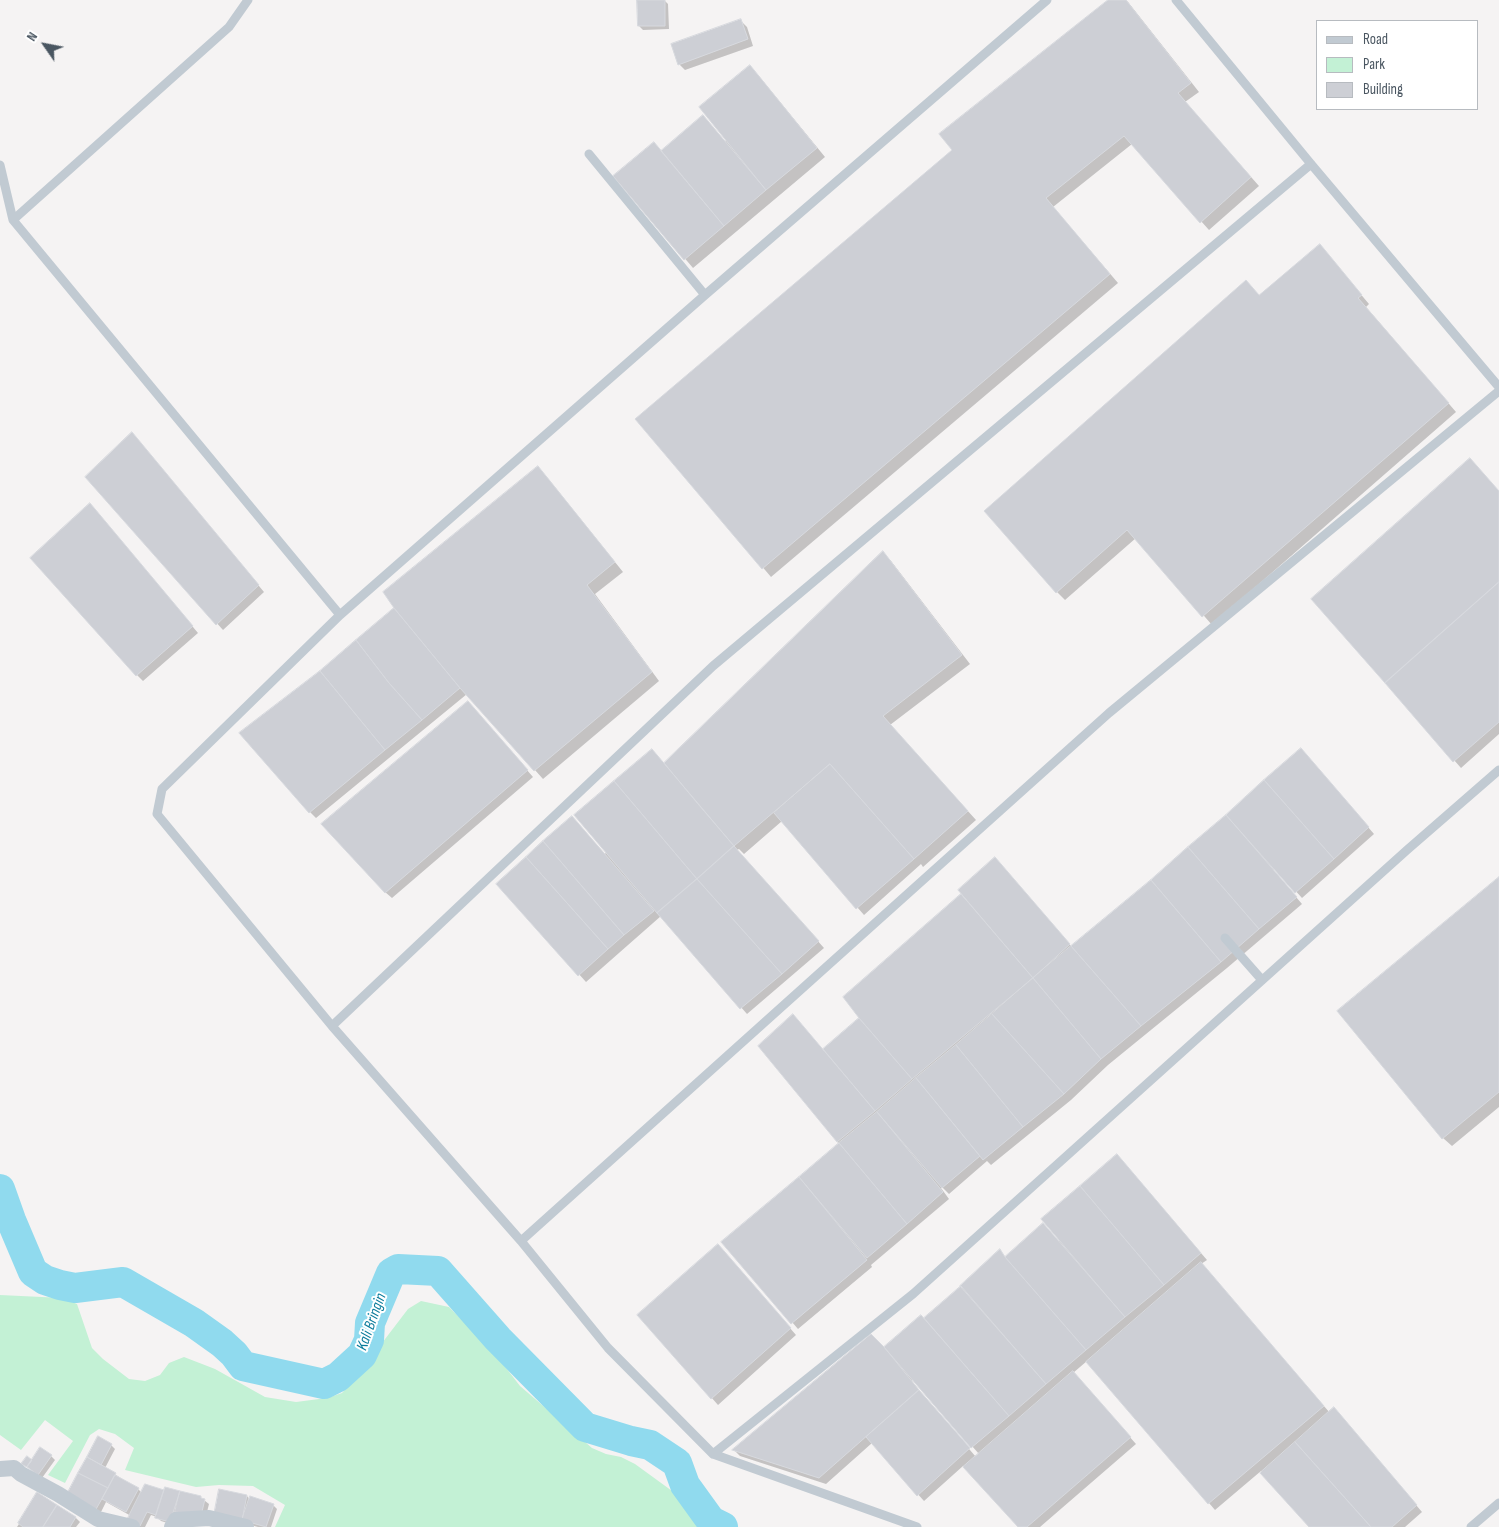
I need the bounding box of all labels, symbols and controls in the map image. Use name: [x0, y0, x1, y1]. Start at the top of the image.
north arrow: [20, 20, 70, 70]
legend: [1316, 20, 1479, 110]
text: N: [23, 29, 41, 44]
text: Road: [1363, 30, 1388, 49]
text: Park: [1363, 55, 1385, 74]
text: Building: [1363, 80, 1403, 99]
water label: Kali Bringin: [353, 1291, 391, 1353]

